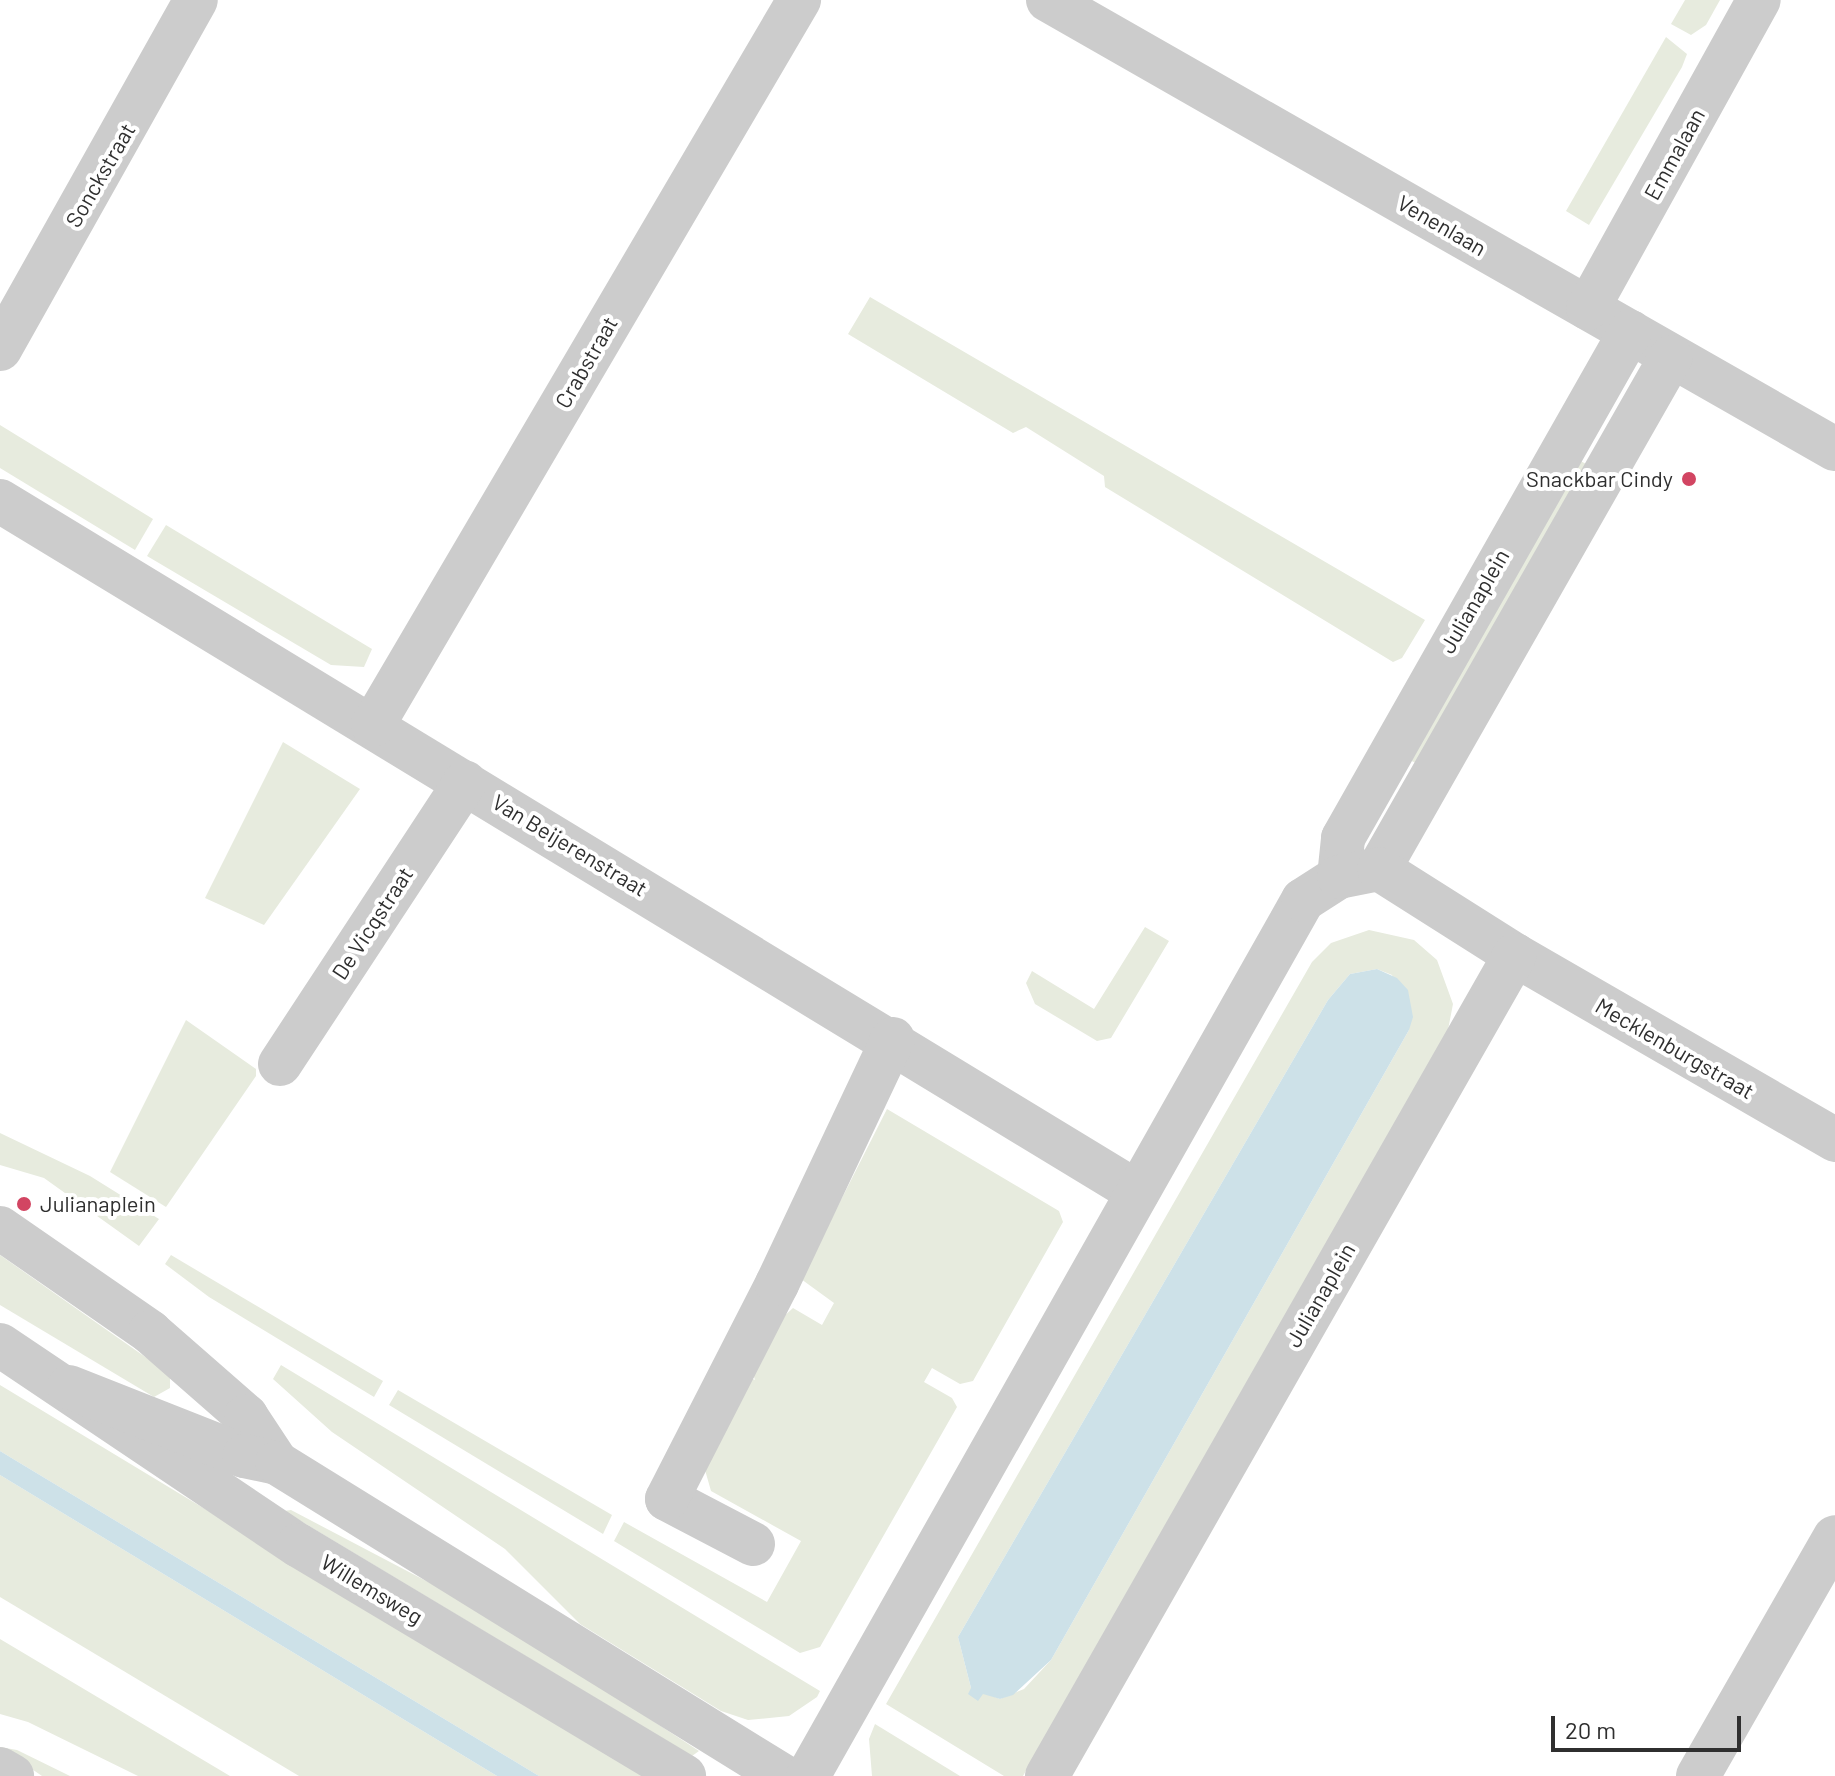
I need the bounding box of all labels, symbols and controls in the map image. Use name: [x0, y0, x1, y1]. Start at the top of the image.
street label: Emmalaan: [1638, 104, 1710, 204]
street label: Sonckstraat: [60, 118, 140, 232]
street label: Venenlaan: [1393, 189, 1491, 261]
street label: Crabstraat: [549, 311, 623, 413]
place label: Snackbar Cindy: [1526, 466, 1673, 492]
marker: Snackbar Cindy: [1680, 470, 1698, 488]
street label: Julianaplein: [1434, 544, 1514, 658]
street label: Van Beijerenstraat: [488, 788, 652, 902]
street label: De Vicqstraat: [326, 862, 418, 984]
street label: Mecklenburgstraat: [1591, 992, 1759, 1104]
place label: Julianaplein: [40, 1191, 156, 1217]
marker: Julianaplein: [15, 1195, 33, 1213]
street label: Julianaplein: [1280, 1238, 1360, 1352]
street label: Willemsweg: [316, 1548, 428, 1630]
scale bar: [1555, 1700, 1745, 1750]
text: 20 m: [1565, 1715, 1616, 1744]

